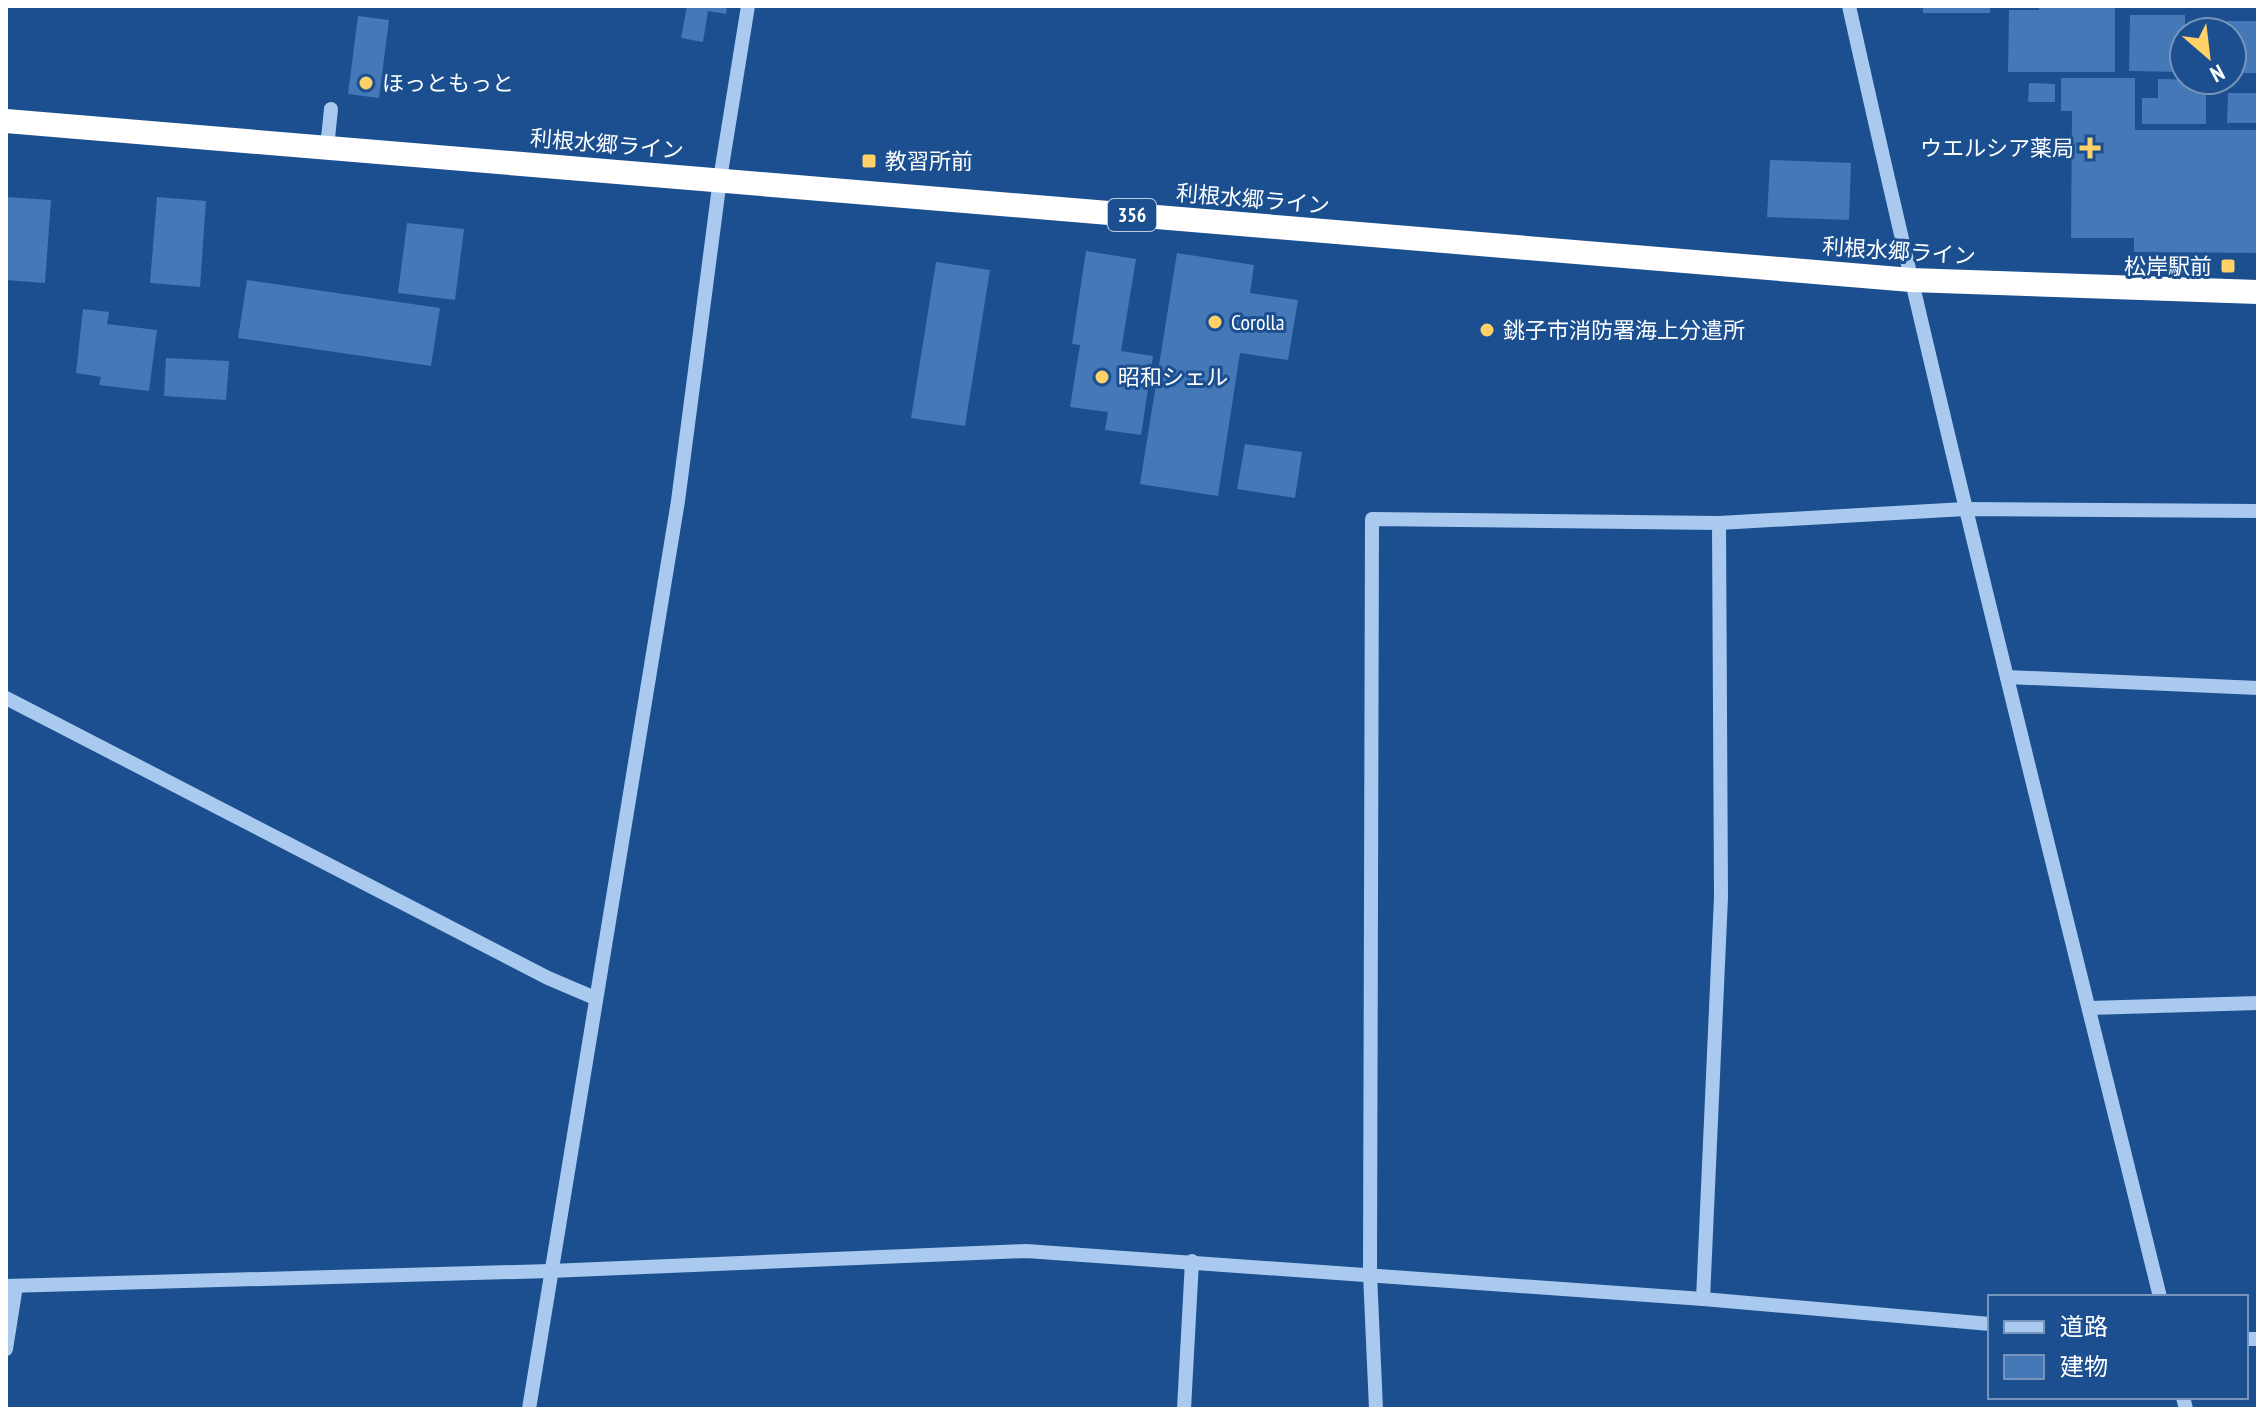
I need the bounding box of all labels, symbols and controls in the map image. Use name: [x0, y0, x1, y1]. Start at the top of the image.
north arrow: [2168, 16, 2248, 96]
text: N: [2206, 59, 2229, 89]
place label: ほっともっと: [382, 69, 514, 97]
marker: ほっともっと: [357, 74, 375, 92]
street label: 利根水郷ライン: [529, 123, 685, 165]
place label: ウエルシア薬局: [1920, 134, 2074, 162]
marker: ウエルシア薬局: [2081, 139, 2099, 157]
place label: 教習所前: [885, 147, 973, 175]
marker: 教習所前: [860, 152, 878, 170]
street label: 利根水郷ライン: [1175, 178, 1331, 220]
road number: 356: [1108, 199, 1156, 231]
street label: 利根水郷ライン: [1821, 232, 1977, 270]
place label: 松岸駅前: [2124, 252, 2212, 280]
marker: 松岸駅前: [2219, 257, 2237, 275]
place label: Corolla: [1231, 308, 1285, 336]
marker: Corolla: [1206, 313, 1224, 331]
place label: 銚子市消防署海上分遣所: [1503, 316, 1745, 344]
marker: 銚子市消防署海上分遣所: [1478, 321, 1496, 339]
place label: 昭和シェル: [1118, 363, 1228, 391]
marker: 昭和シェル: [1093, 368, 1111, 386]
legend: [1988, 1295, 2248, 1399]
text: 道路: [2060, 1311, 2108, 1342]
text: 建物: [2060, 1351, 2108, 1382]

